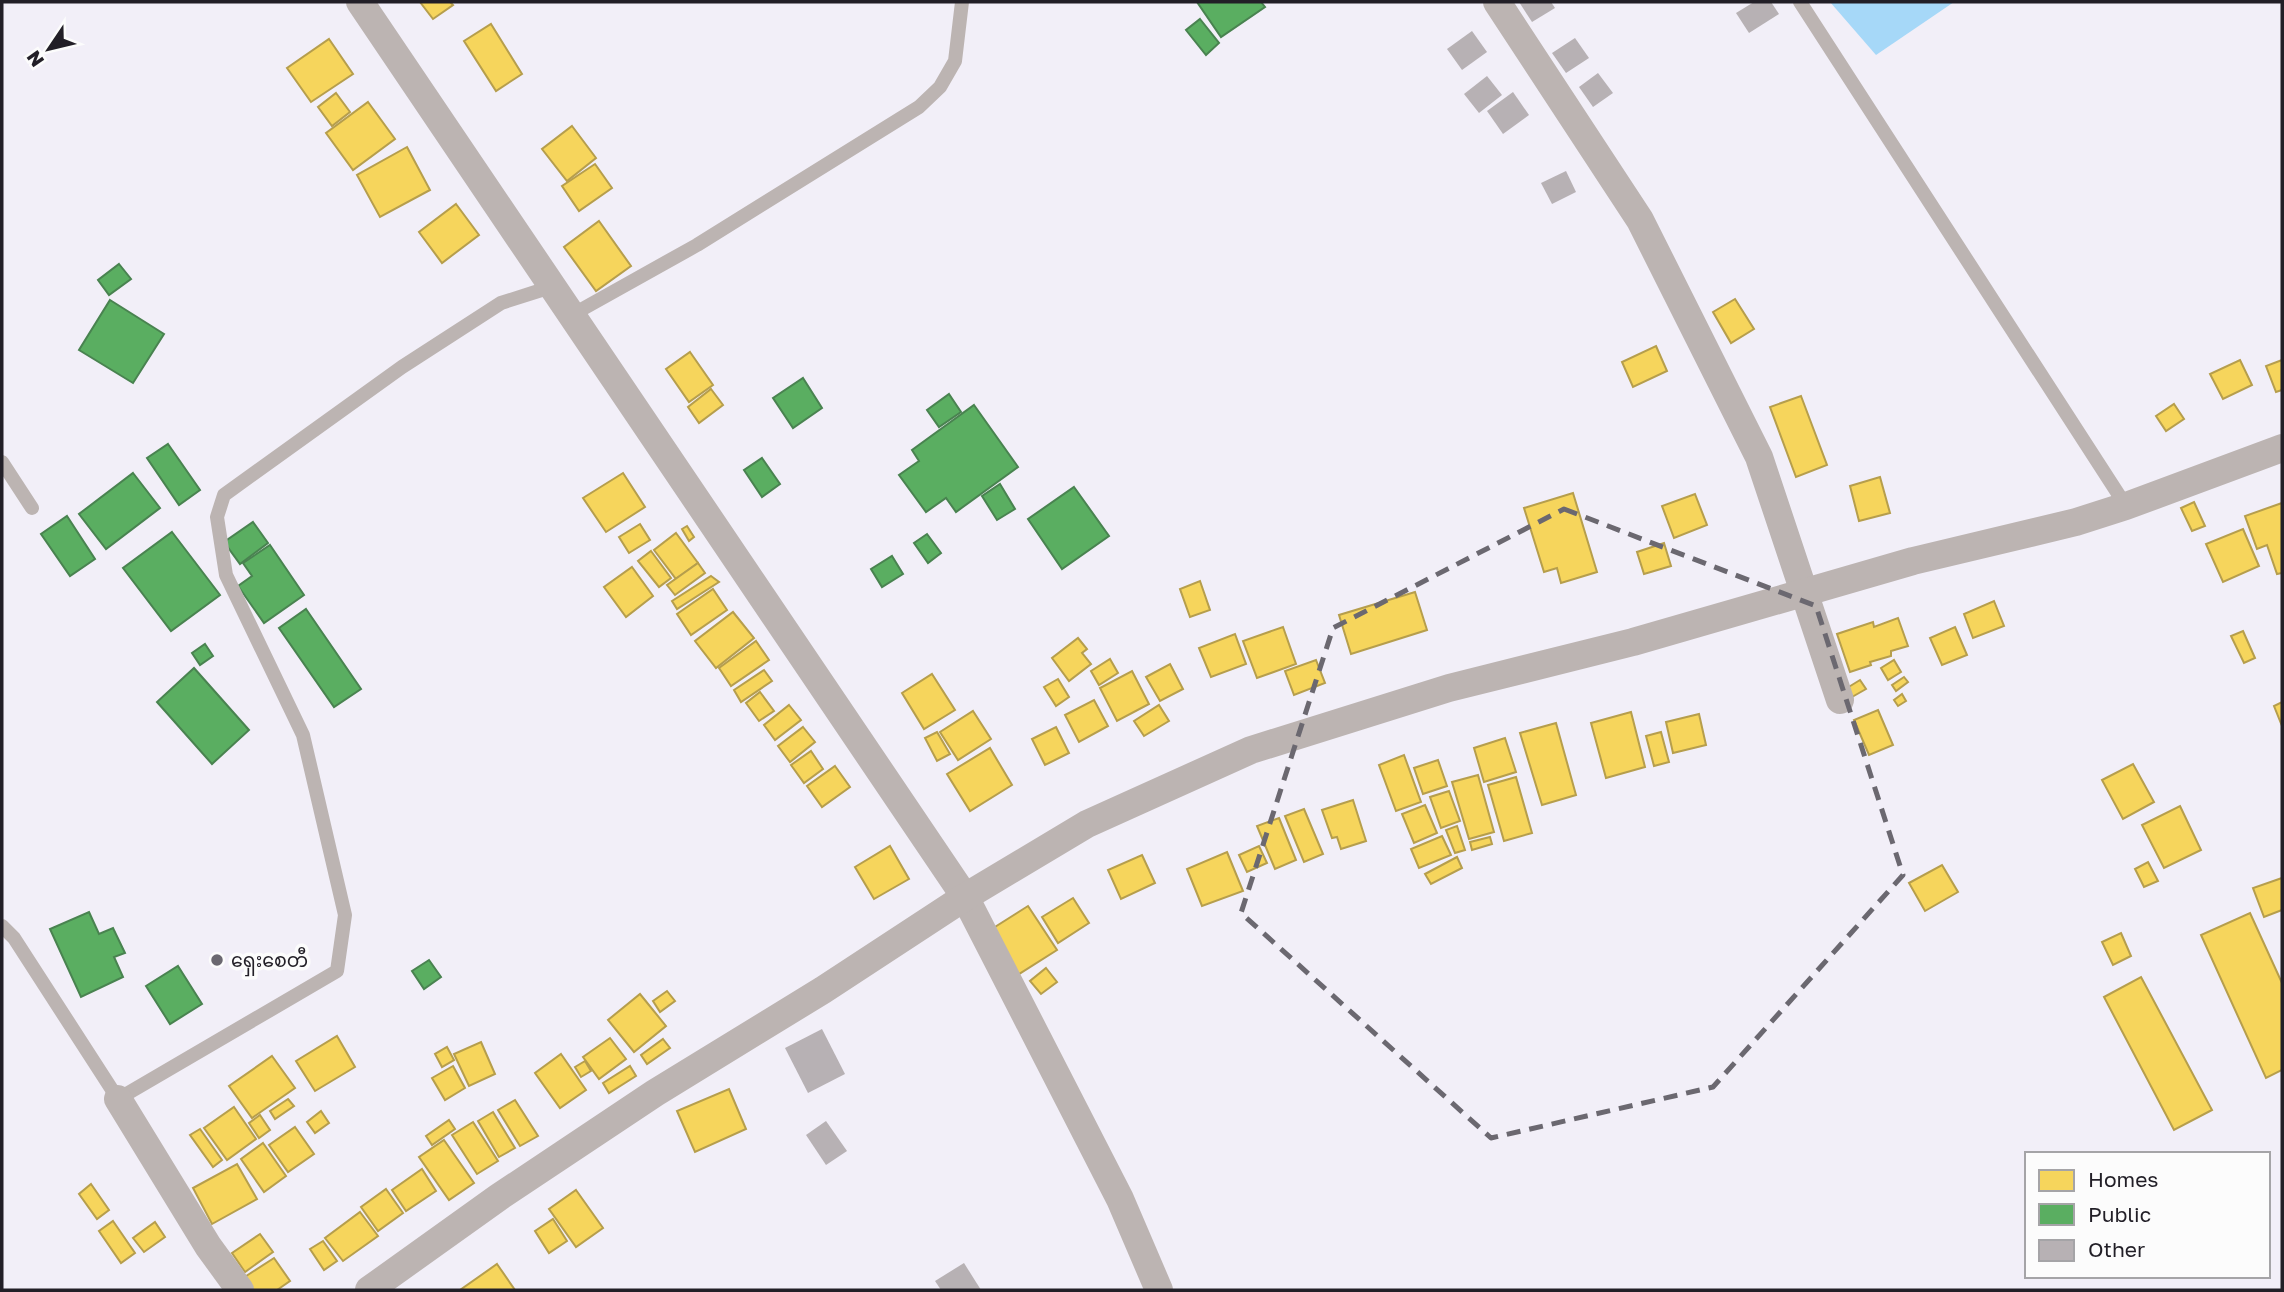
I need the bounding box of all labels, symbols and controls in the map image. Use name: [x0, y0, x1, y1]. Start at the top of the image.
north arrow: [14, 14, 84, 84]
text: N: [21, 47, 48, 72]
place label: ရှေးစေတီ: [231, 946, 308, 977]
marker: ရှေးစေတီ: [209, 952, 225, 968]
legend: [2025, 1152, 2270, 1278]
text: Homes: [2088, 1166, 2158, 1192]
text: Public: [2088, 1201, 2151, 1227]
text: Other: [2088, 1236, 2145, 1262]

